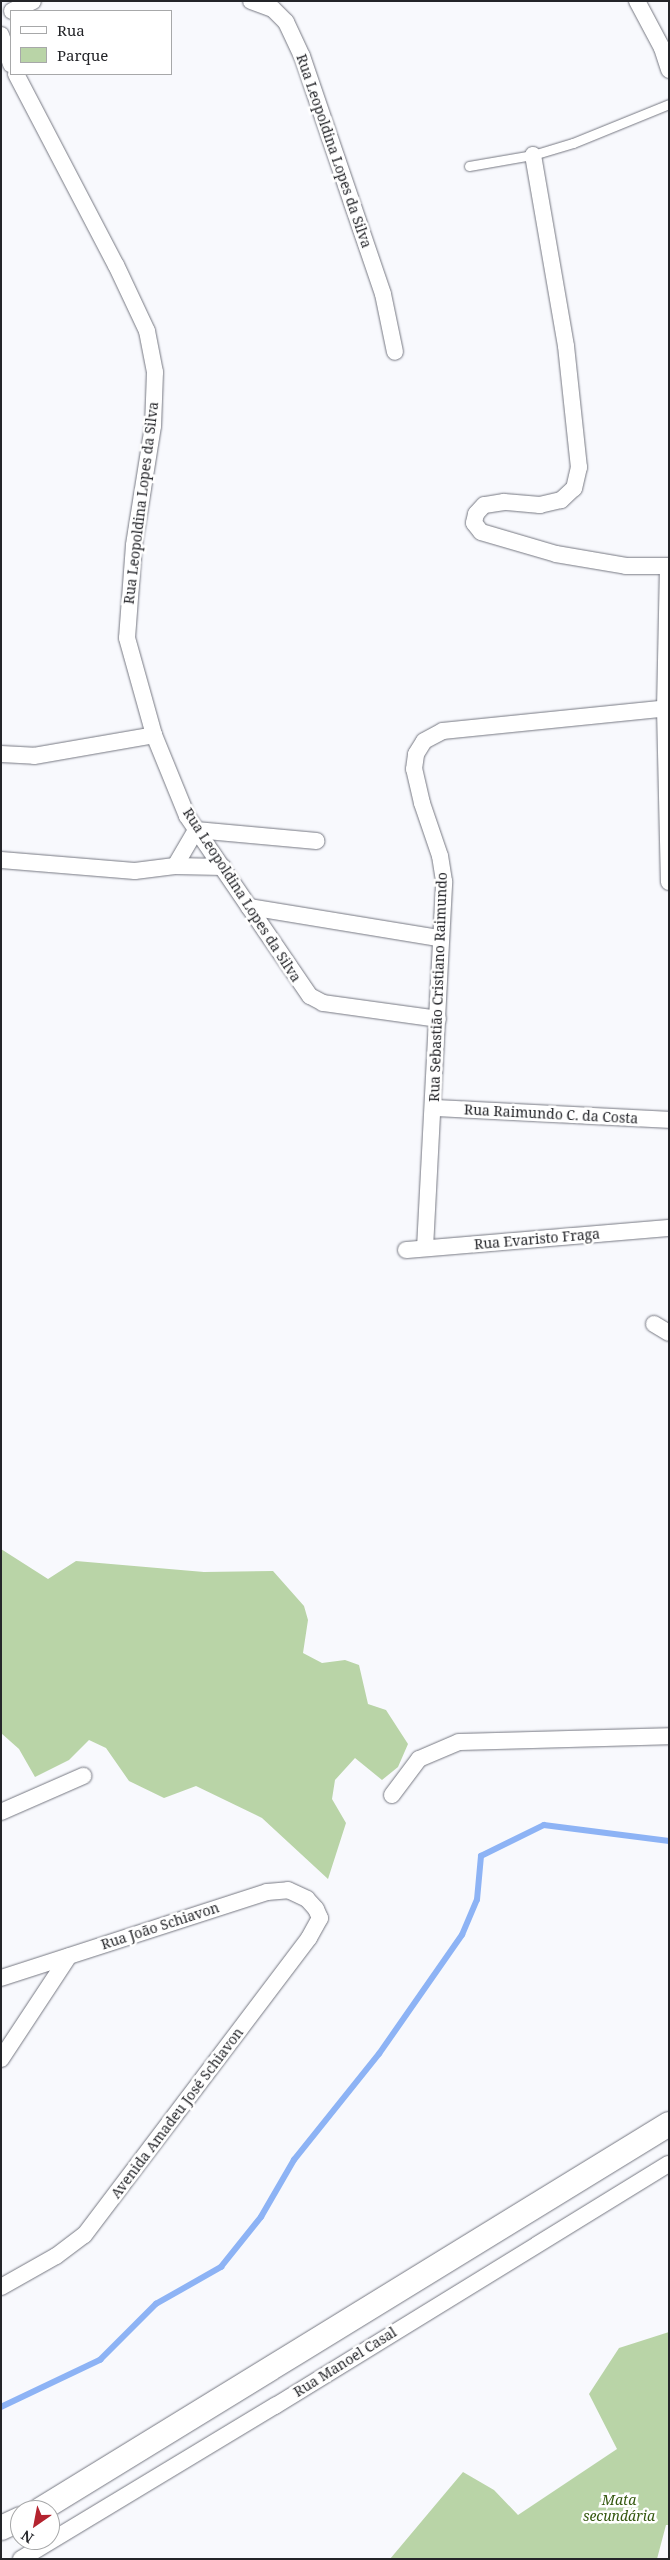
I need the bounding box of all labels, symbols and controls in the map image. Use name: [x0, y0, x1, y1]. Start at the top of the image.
legend: [10, 10, 172, 75]
text: Rua: [57, 20, 85, 40]
text: Parque: [57, 45, 108, 65]
street label: Rua Leopoldina Lopes da Silva: [293, 52, 375, 250]
street label: Rua Leopoldina Lopes da Silva: [120, 401, 162, 605]
street label: Rua Leopoldina Lopes da Silva: [179, 805, 305, 985]
street label: Rua Sebastião Cristiano Raimundo: [426, 872, 450, 1102]
street label: Rua Raimundo C. da Costa: [464, 1101, 638, 1127]
street label: Rua Evaristo Fraga: [473, 1225, 601, 1253]
street label: Rua João Schiavon: [99, 1899, 221, 1953]
street label: Avenida Amadeu José Schiavon: [107, 2024, 247, 2202]
street label: Rua Manoel Casal: [290, 2324, 400, 2400]
park label: Mata secundária: [583, 2492, 655, 2524]
north arrow: [10, 2500, 60, 2550]
text: N: [17, 2526, 37, 2548]

